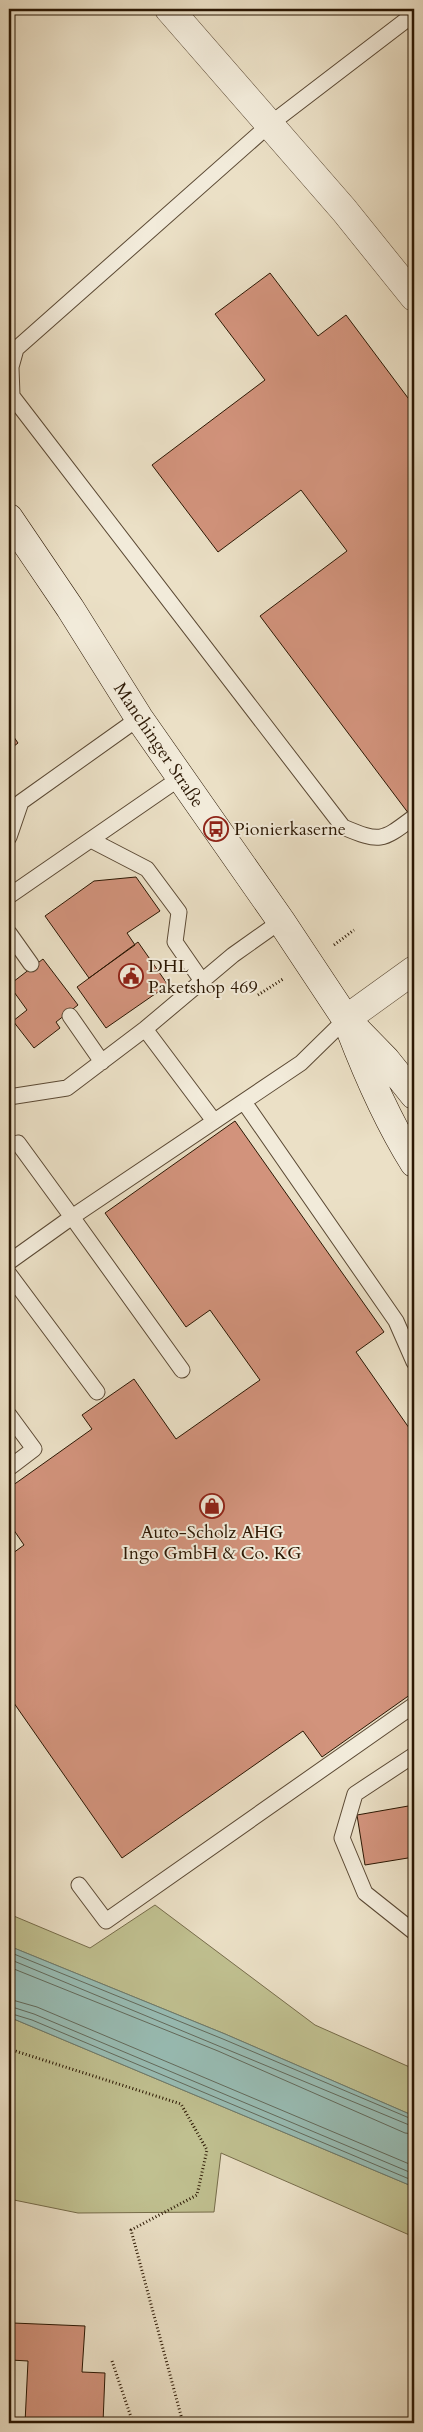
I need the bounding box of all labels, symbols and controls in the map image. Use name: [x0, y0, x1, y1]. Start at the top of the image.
street label: Manchinger Straße: [107, 678, 210, 813]
bus stop icon: Pionierkaserne: [203, 816, 229, 842]
place label: Pionierkaserne: [234, 817, 346, 842]
place label: DHL Paketshop 469: [148, 954, 258, 1000]
public building icon: DHL Paketshop 469: [118, 963, 144, 989]
shop icon: Auto-Scholz AHG Ingo GmbH & Co. KG: [199, 1493, 225, 1519]
place label: Auto-Scholz AHG Ingo GmbH & Co. KG: [123, 1520, 301, 1566]

